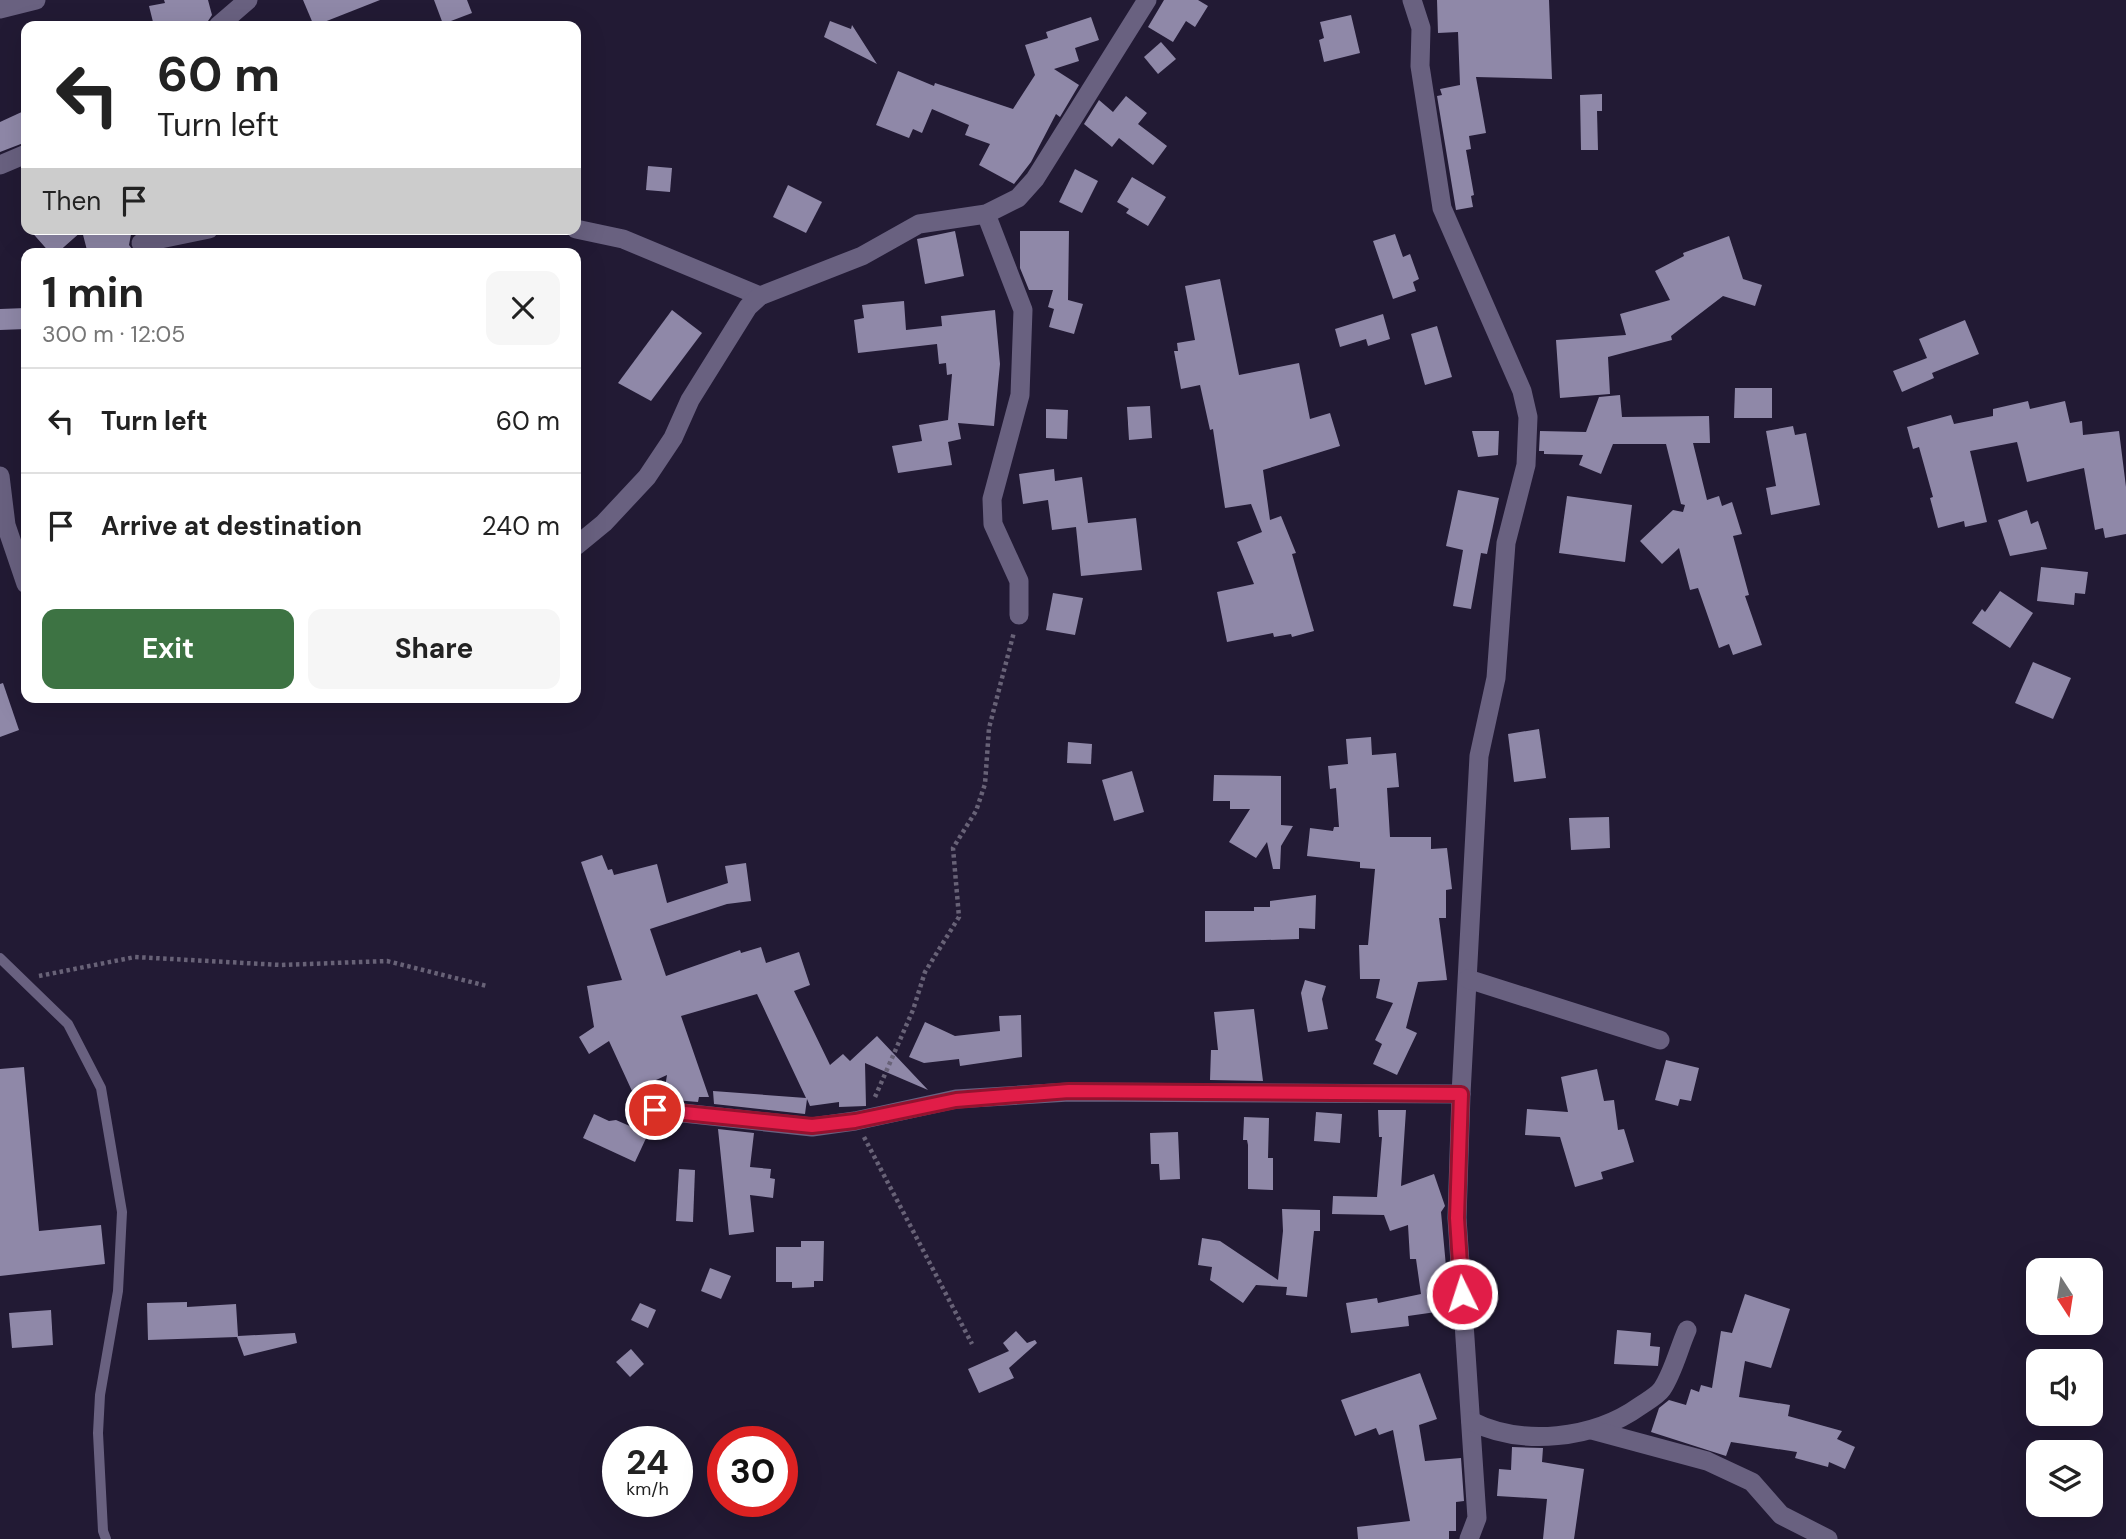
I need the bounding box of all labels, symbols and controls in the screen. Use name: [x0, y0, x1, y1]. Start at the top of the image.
text: 60 m: [157, 42, 280, 106]
icon: left: [42, 49, 133, 140]
text: Turn left: [157, 104, 279, 146]
icon: arrive: [115, 182, 153, 220]
text: Then: [42, 184, 101, 218]
text: 1 min: [42, 265, 144, 320]
button: close: [486, 271, 560, 345]
text: 300 m · 12:05: [42, 319, 185, 349]
icon: left: [42, 402, 80, 440]
text: Turn left: [101, 404, 208, 438]
text: 60 m: [496, 404, 560, 438]
icon: arrive: [42, 507, 80, 545]
text: Arrive at destination: [101, 509, 362, 543]
text: 240 m: [482, 509, 560, 543]
button: Exit: [42, 609, 294, 689]
button: Share: [308, 609, 560, 689]
pin: [625, 1080, 685, 1140]
icon: arrive: [636, 1091, 674, 1129]
position arrow: [1425, 1257, 1499, 1331]
north arrow: [2026, 1258, 2104, 1335]
map controls: [2026, 1258, 2103, 1517]
button: sound: [2026, 1349, 2103, 1426]
speed limit sign: 30: [707, 1426, 798, 1517]
text: 24: [626, 1439, 669, 1485]
button: layers: [2026, 1440, 2103, 1517]
text: km/h: [626, 1477, 669, 1501]

